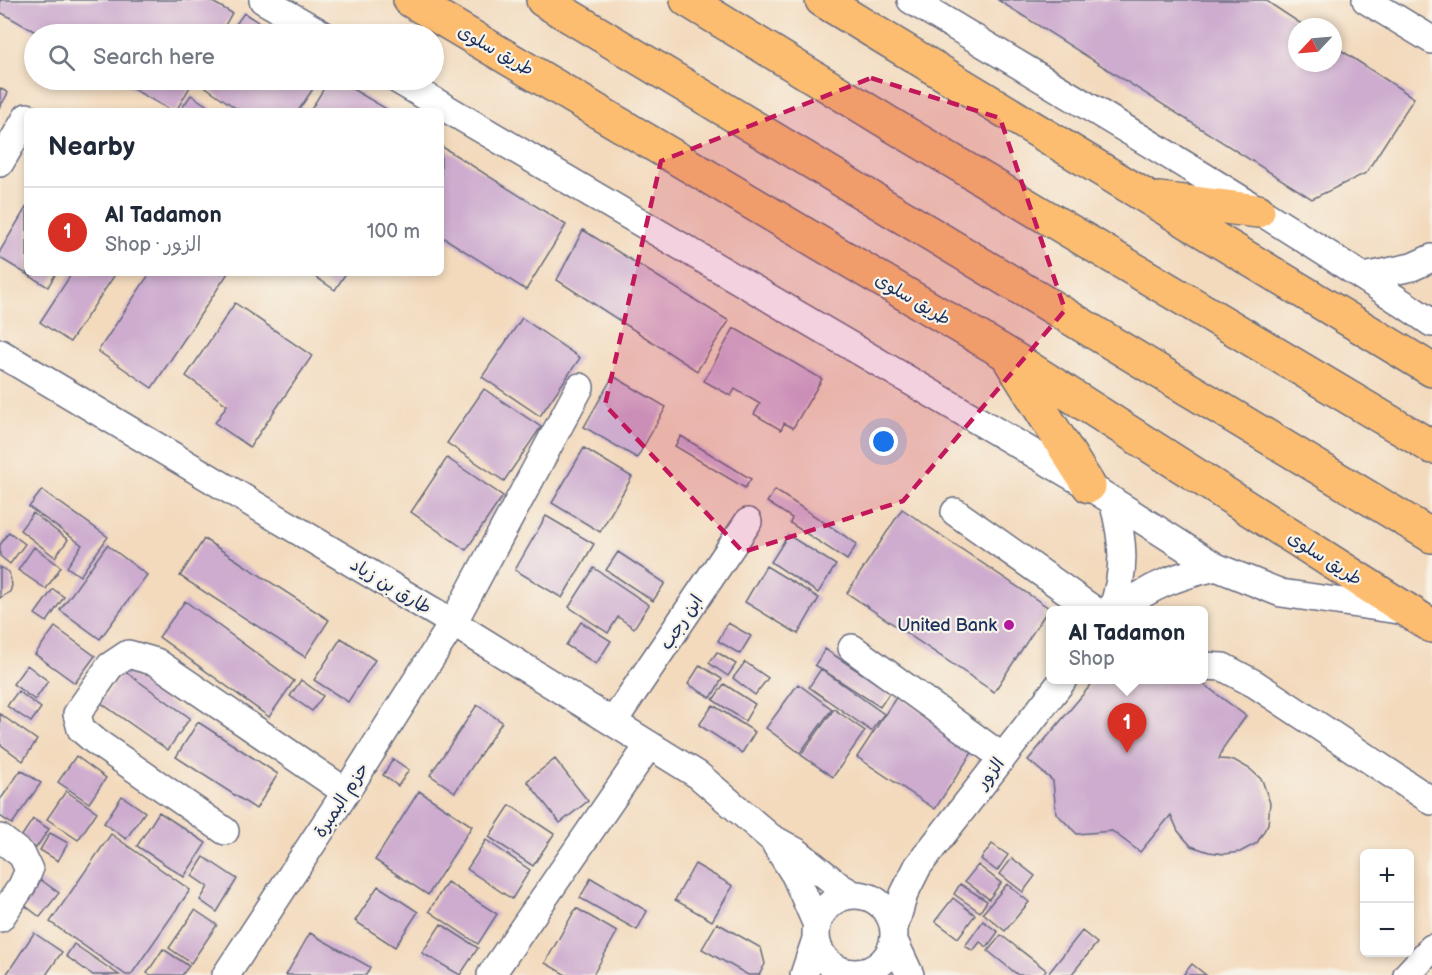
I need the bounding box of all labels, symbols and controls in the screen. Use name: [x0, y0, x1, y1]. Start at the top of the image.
north arrow: [1288, 18, 1342, 72]
street label: طريق سلوى: [454, 20, 537, 81]
search box: [24, 24, 444, 90]
icon: search: [45, 41, 78, 74]
text: Search here: [93, 44, 215, 71]
text: Nearby: [48, 132, 135, 163]
text: Al Tadamon: [105, 202, 222, 229]
text: 1: [63, 220, 72, 244]
text: 100 m: [367, 220, 420, 244]
text: Shop · الزور: [105, 233, 201, 257]
street label: طريق سلوى: [871, 269, 954, 331]
your location: [869, 427, 898, 456]
street label: طريق سلوى: [1283, 527, 1366, 591]
street label: طارق بن زياد: [347, 554, 435, 619]
street label: ابن رجب: [655, 591, 707, 654]
popup: [1046, 606, 1208, 684]
place label: United Bank: [897, 615, 997, 636]
marker: United Bank: [1002, 618, 1016, 632]
text: Al Tadamon: [1069, 620, 1185, 647]
text: Shop: [1069, 647, 1115, 671]
pin: 1: [1108, 704, 1146, 753]
street label: الزور: [971, 754, 1009, 795]
street label: حزم البمبرة: [309, 759, 376, 843]
map controls: [1360, 849, 1414, 957]
button: +: [1360, 849, 1414, 903]
button: −: [1360, 903, 1414, 957]

